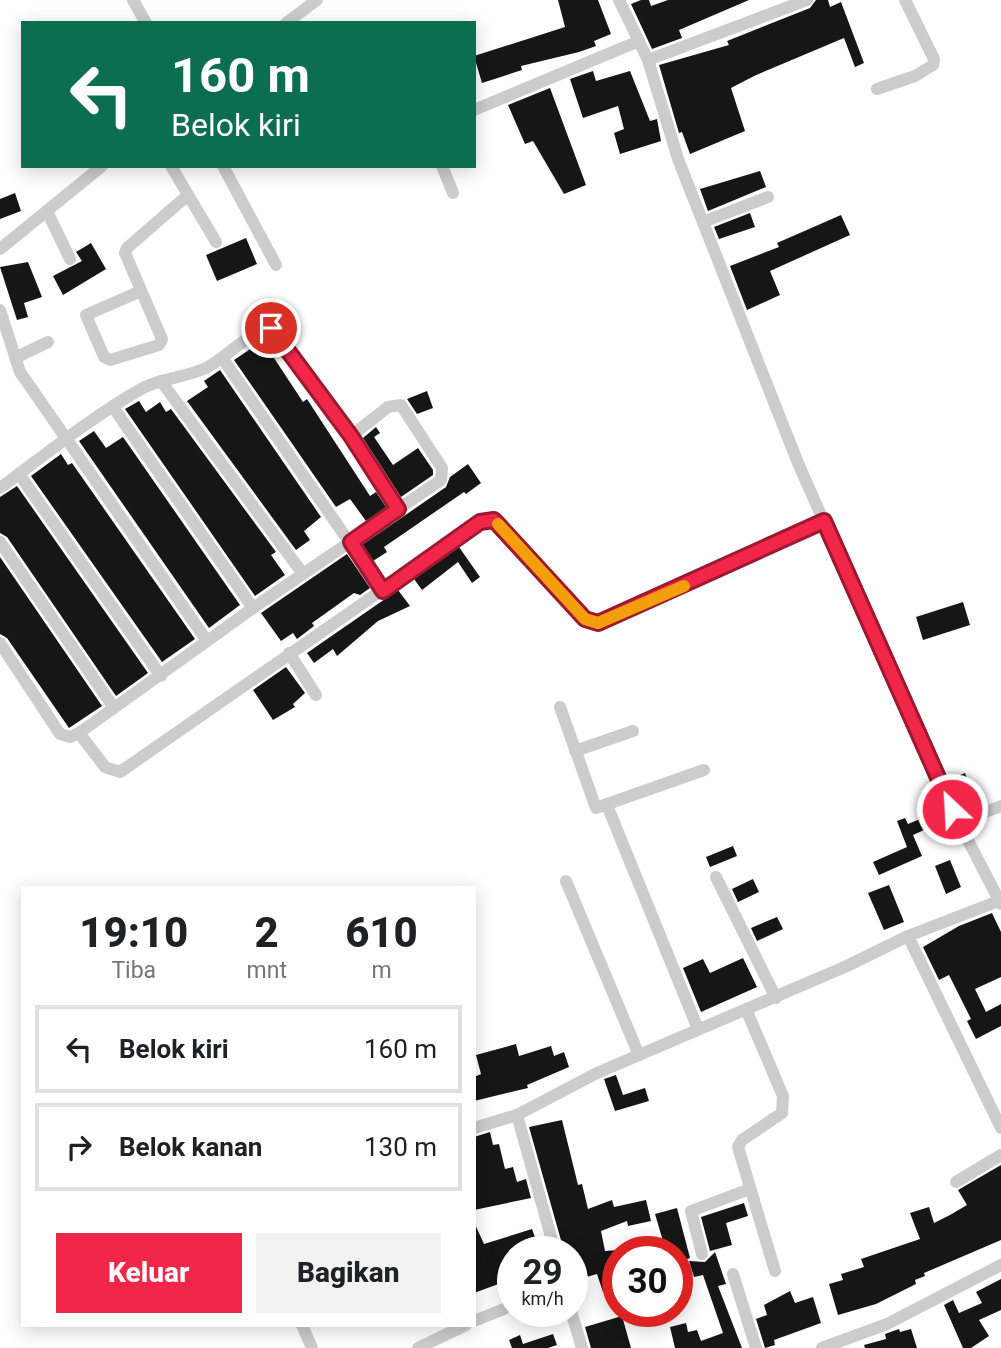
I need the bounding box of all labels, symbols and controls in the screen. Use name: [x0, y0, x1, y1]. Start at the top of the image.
text: 160 m: [171, 47, 310, 104]
icon: left: [56, 49, 147, 140]
text: Belok kiri: [171, 106, 301, 144]
pin: [241, 298, 301, 358]
icon: arrive: [252, 309, 290, 347]
position arrow: [915, 772, 989, 846]
text: 19:10: [79, 908, 188, 957]
text: 2: [255, 908, 279, 957]
text: 610: [345, 908, 418, 957]
text: Tiba: [111, 957, 156, 984]
text: mnt: [247, 957, 287, 984]
text: m: [371, 957, 392, 984]
icon: left: [60, 1030, 98, 1068]
text: Belok kiri: [119, 1034, 229, 1064]
text: 160 m: [364, 1034, 437, 1064]
icon: right: [60, 1128, 98, 1166]
text: Belok kanan: [119, 1132, 262, 1162]
text: 130 m: [364, 1132, 437, 1162]
button: Keluar: [56, 1233, 242, 1313]
button: Bagikan: [256, 1233, 441, 1313]
speed limit sign: 30: [602, 1236, 693, 1327]
text: 29: [522, 1252, 563, 1293]
text: km/h: [521, 1288, 564, 1309]

